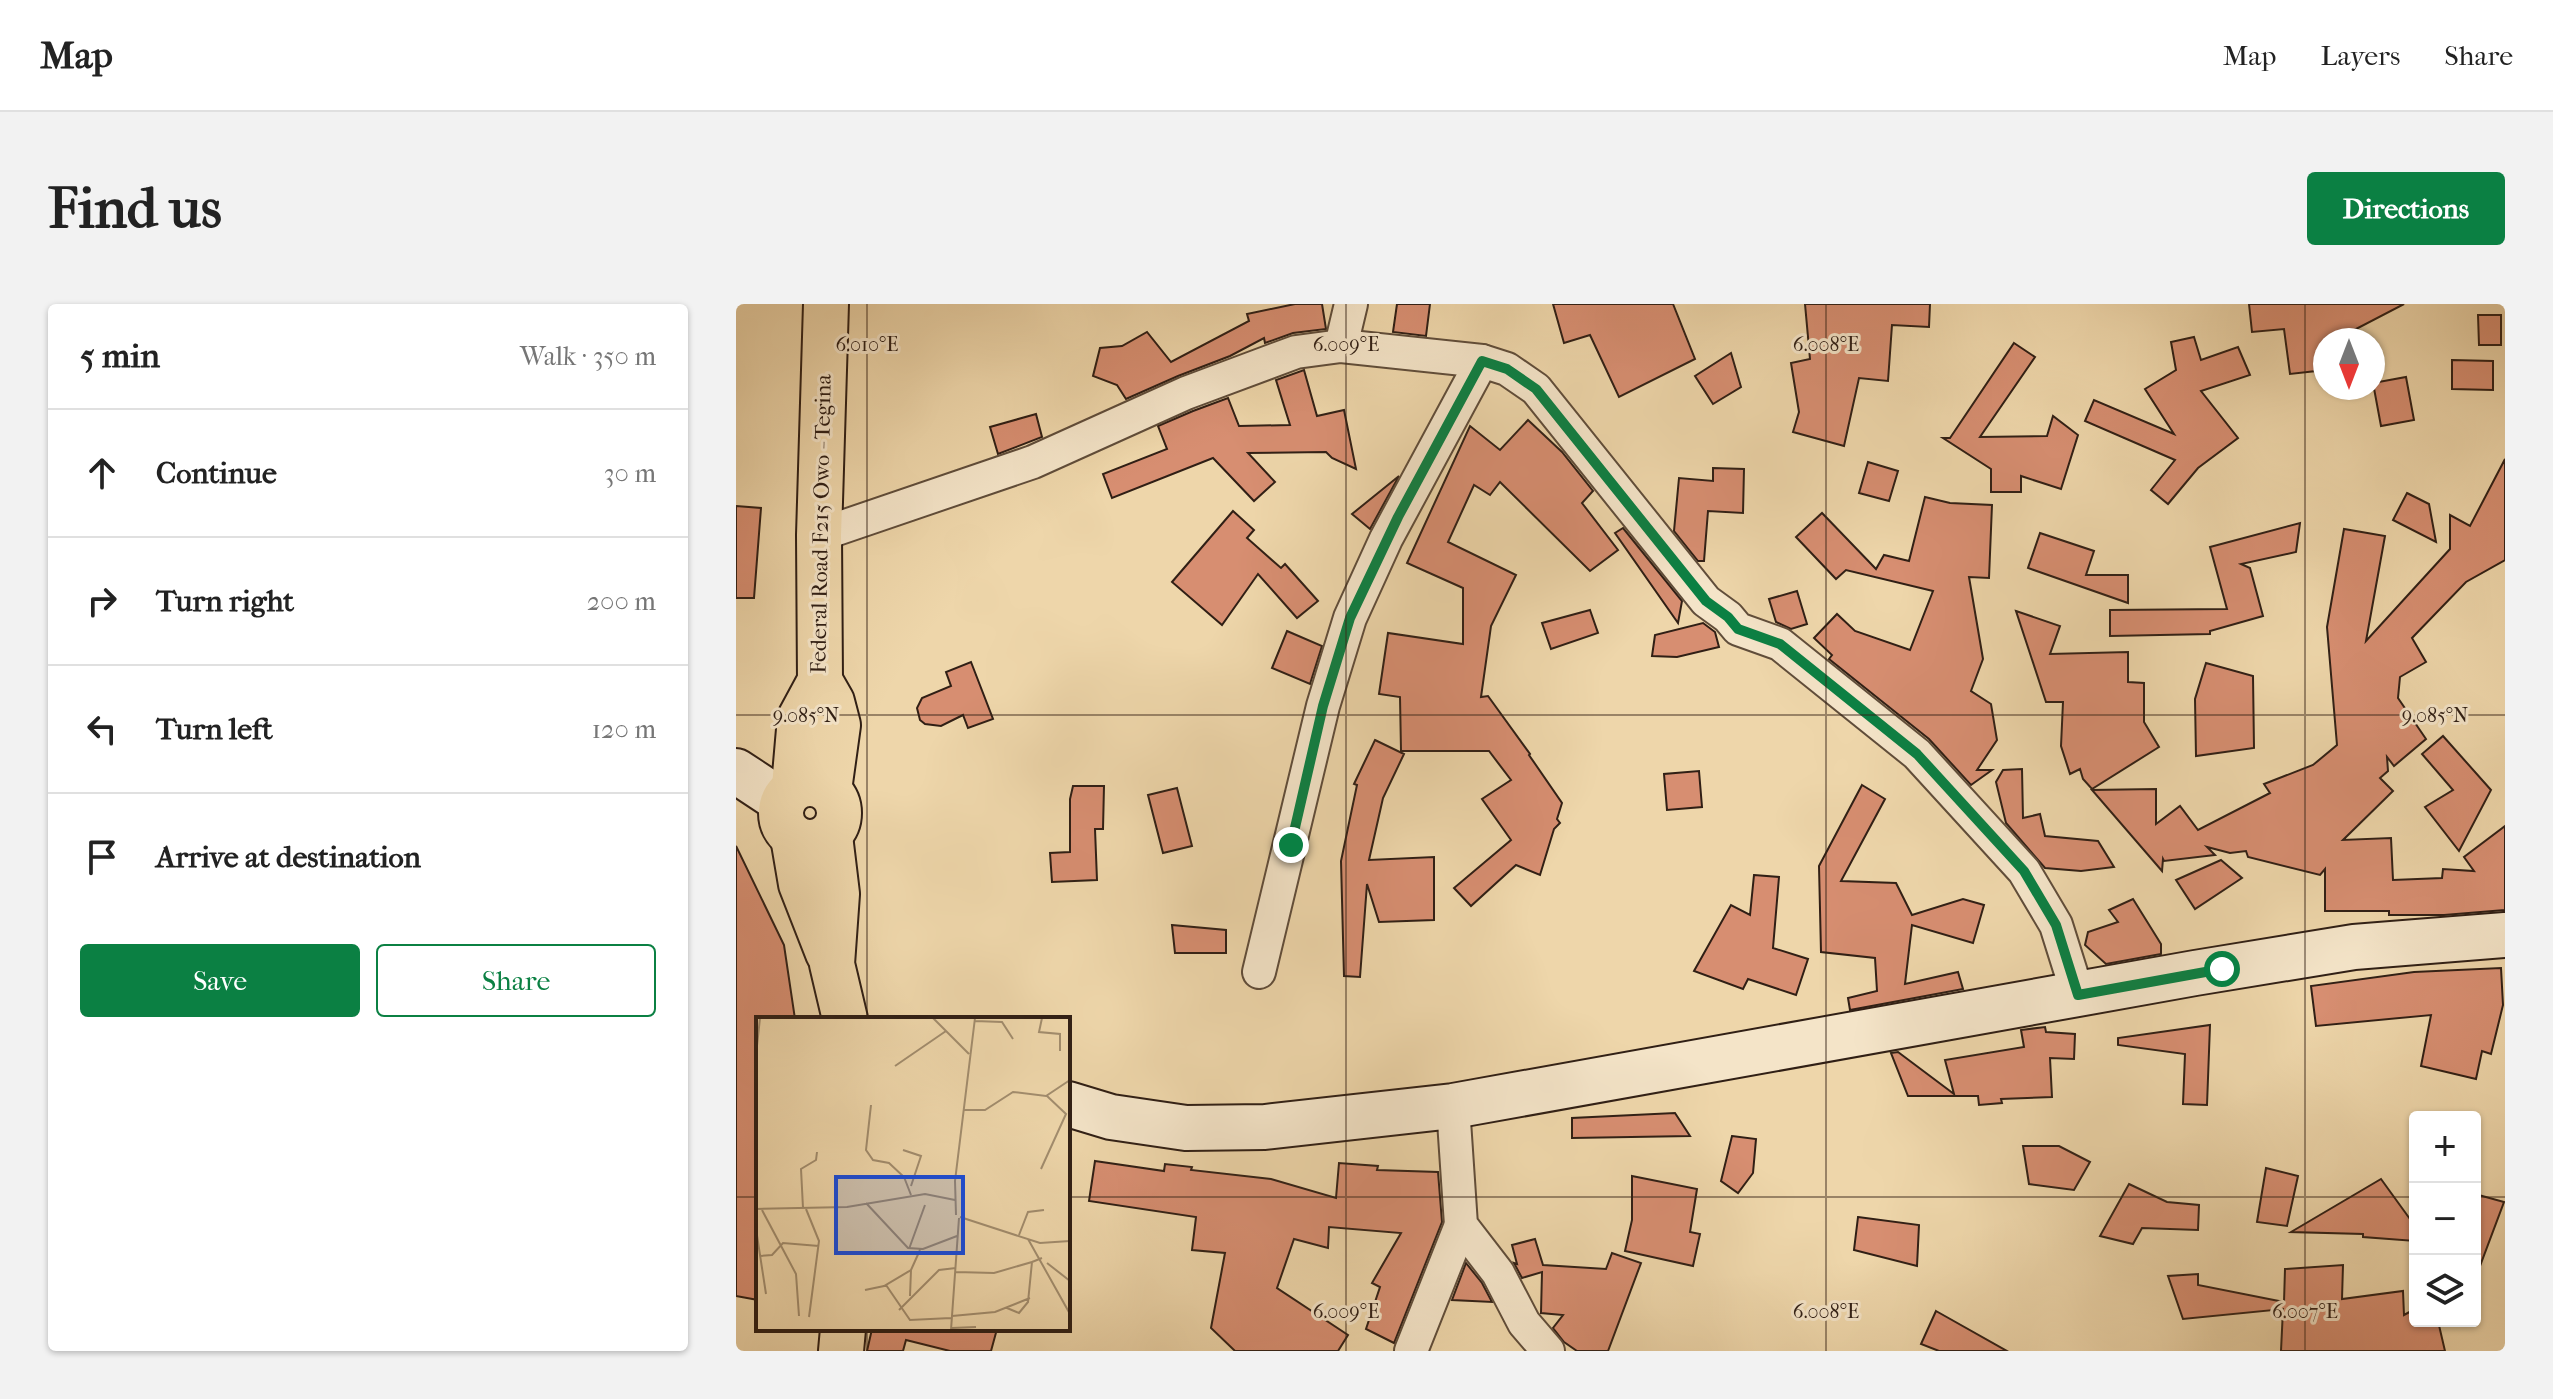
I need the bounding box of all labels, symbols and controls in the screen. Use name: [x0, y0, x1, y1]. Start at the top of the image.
text: Map: [40, 33, 113, 78]
text: Map: [2223, 39, 2276, 72]
text: Layers: [2320, 39, 2400, 72]
text: Share: [2444, 39, 2513, 72]
button: Directions: [2307, 172, 2505, 245]
text: Find us: [48, 176, 222, 241]
north arrow: [2313, 328, 2385, 400]
text: 6.010°E: [835, 333, 899, 356]
text: 6.009°E: [1313, 333, 1379, 356]
text: 6.008°E: [1793, 333, 1859, 356]
text: 5 min: [80, 336, 160, 376]
text: Walk · 350 m: [520, 341, 656, 372]
street label: Federal Road F215 Owo - Tegina: [805, 373, 837, 674]
icon: ahead: [80, 451, 124, 495]
text: Continue: [156, 456, 277, 491]
text: 30 m: [604, 458, 656, 489]
icon: right: [80, 579, 124, 623]
text: Turn right: [156, 584, 294, 619]
text: 200 m: [587, 586, 656, 617]
text: 9.085°N: [773, 704, 839, 727]
text: 9.085°N: [2402, 704, 2468, 727]
icon: left: [80, 707, 124, 751]
text: Turn left: [156, 712, 273, 747]
text: 120 m: [592, 714, 656, 745]
route end: [1273, 827, 1309, 863]
icon: arrive: [80, 835, 124, 879]
text: Arrive at destination: [156, 840, 421, 875]
button: Save: [80, 944, 360, 1017]
button: Share: [376, 944, 656, 1017]
route start: [2204, 951, 2240, 987]
inset map: [756, 1017, 1070, 1331]
map controls: [2409, 1111, 2481, 1327]
button: +: [2409, 1111, 2481, 1183]
button: −: [2409, 1183, 2481, 1255]
button: layers: [2409, 1255, 2481, 1327]
text: 6.009°E: [1313, 1300, 1379, 1323]
text: 6.008°E: [1793, 1300, 1859, 1323]
text: 6.007°E: [2272, 1300, 2338, 1323]

